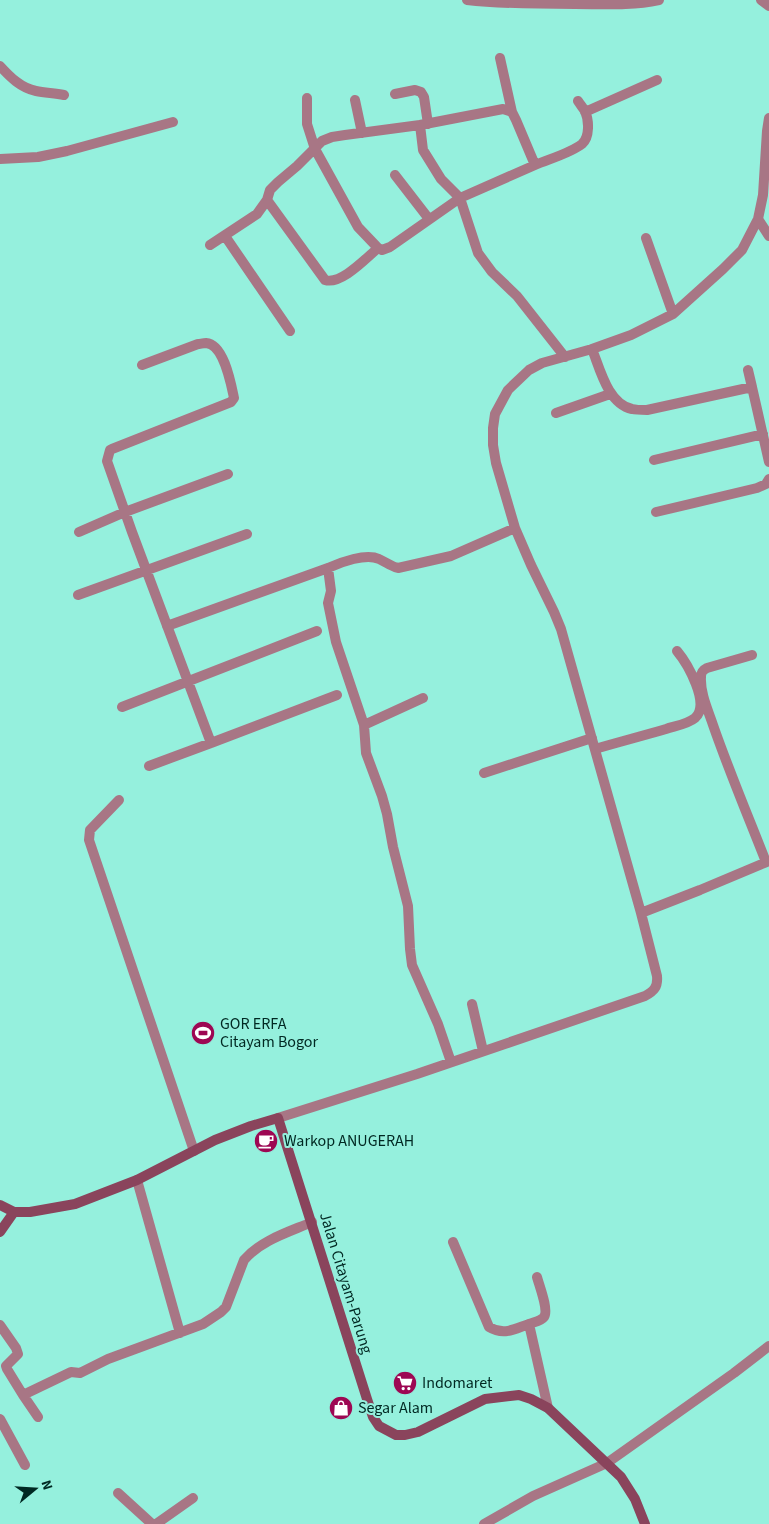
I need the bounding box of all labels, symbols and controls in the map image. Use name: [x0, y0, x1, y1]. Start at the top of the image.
place label: GOR ERFA Citayam Bogor: [220, 1013, 318, 1053]
sports icon: GOR ERFA Citayam Bogor: [190, 1020, 216, 1046]
cafe icon: Warkop ANUGERAH: [253, 1128, 279, 1154]
place label: Warkop ANUGERAH: [284, 1130, 414, 1152]
street label: Jalan Citayam-Parung: [314, 1209, 378, 1357]
supermarket icon: Indomaret: [392, 1370, 418, 1396]
place label: Indomaret: [422, 1372, 493, 1394]
shop icon: Segar Alam: [328, 1395, 354, 1421]
place label: Segar Alam: [358, 1397, 433, 1419]
north arrow: [10, 1464, 60, 1514]
text: N: [35, 1478, 57, 1493]

